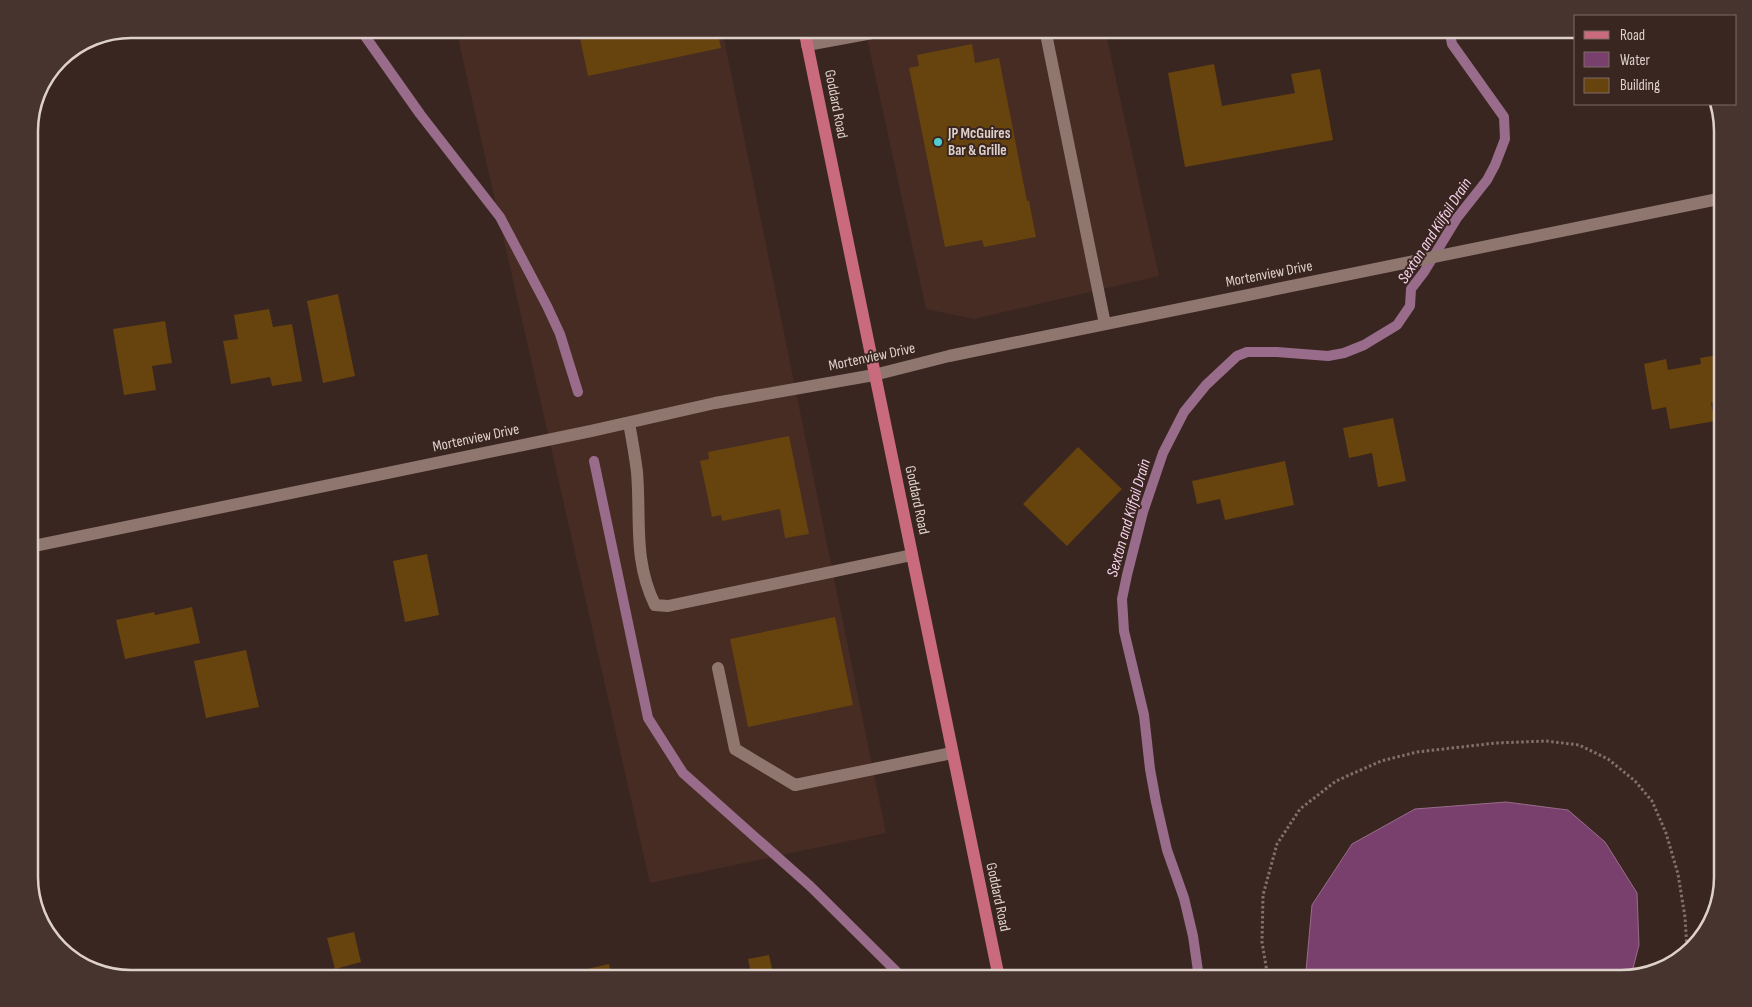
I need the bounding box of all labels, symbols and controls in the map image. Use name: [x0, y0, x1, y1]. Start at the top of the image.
legend: [1574, 15, 1737, 105]
text: Road: [1620, 26, 1645, 45]
text: Water: [1620, 51, 1651, 70]
street label: Goddard Road: [820, 68, 852, 140]
text: Building: [1620, 76, 1660, 95]
place label: JP McGuires Bar & Grille: [947, 124, 1011, 160]
marker: JP McGuires Bar & Grille: [932, 136, 944, 148]
water label: Sexton and Kilfoil Drain: [1394, 175, 1476, 287]
street label: Mortenview Drive: [1224, 256, 1314, 292]
street label: Mortenview Drive: [827, 339, 917, 375]
street label: Mortenview Drive: [431, 420, 521, 456]
water label: Sexton and Kilfoil Drain: [1103, 457, 1155, 579]
street label: Goddard Road: [900, 464, 934, 536]
street label: Goddard Road: [981, 861, 1015, 933]

